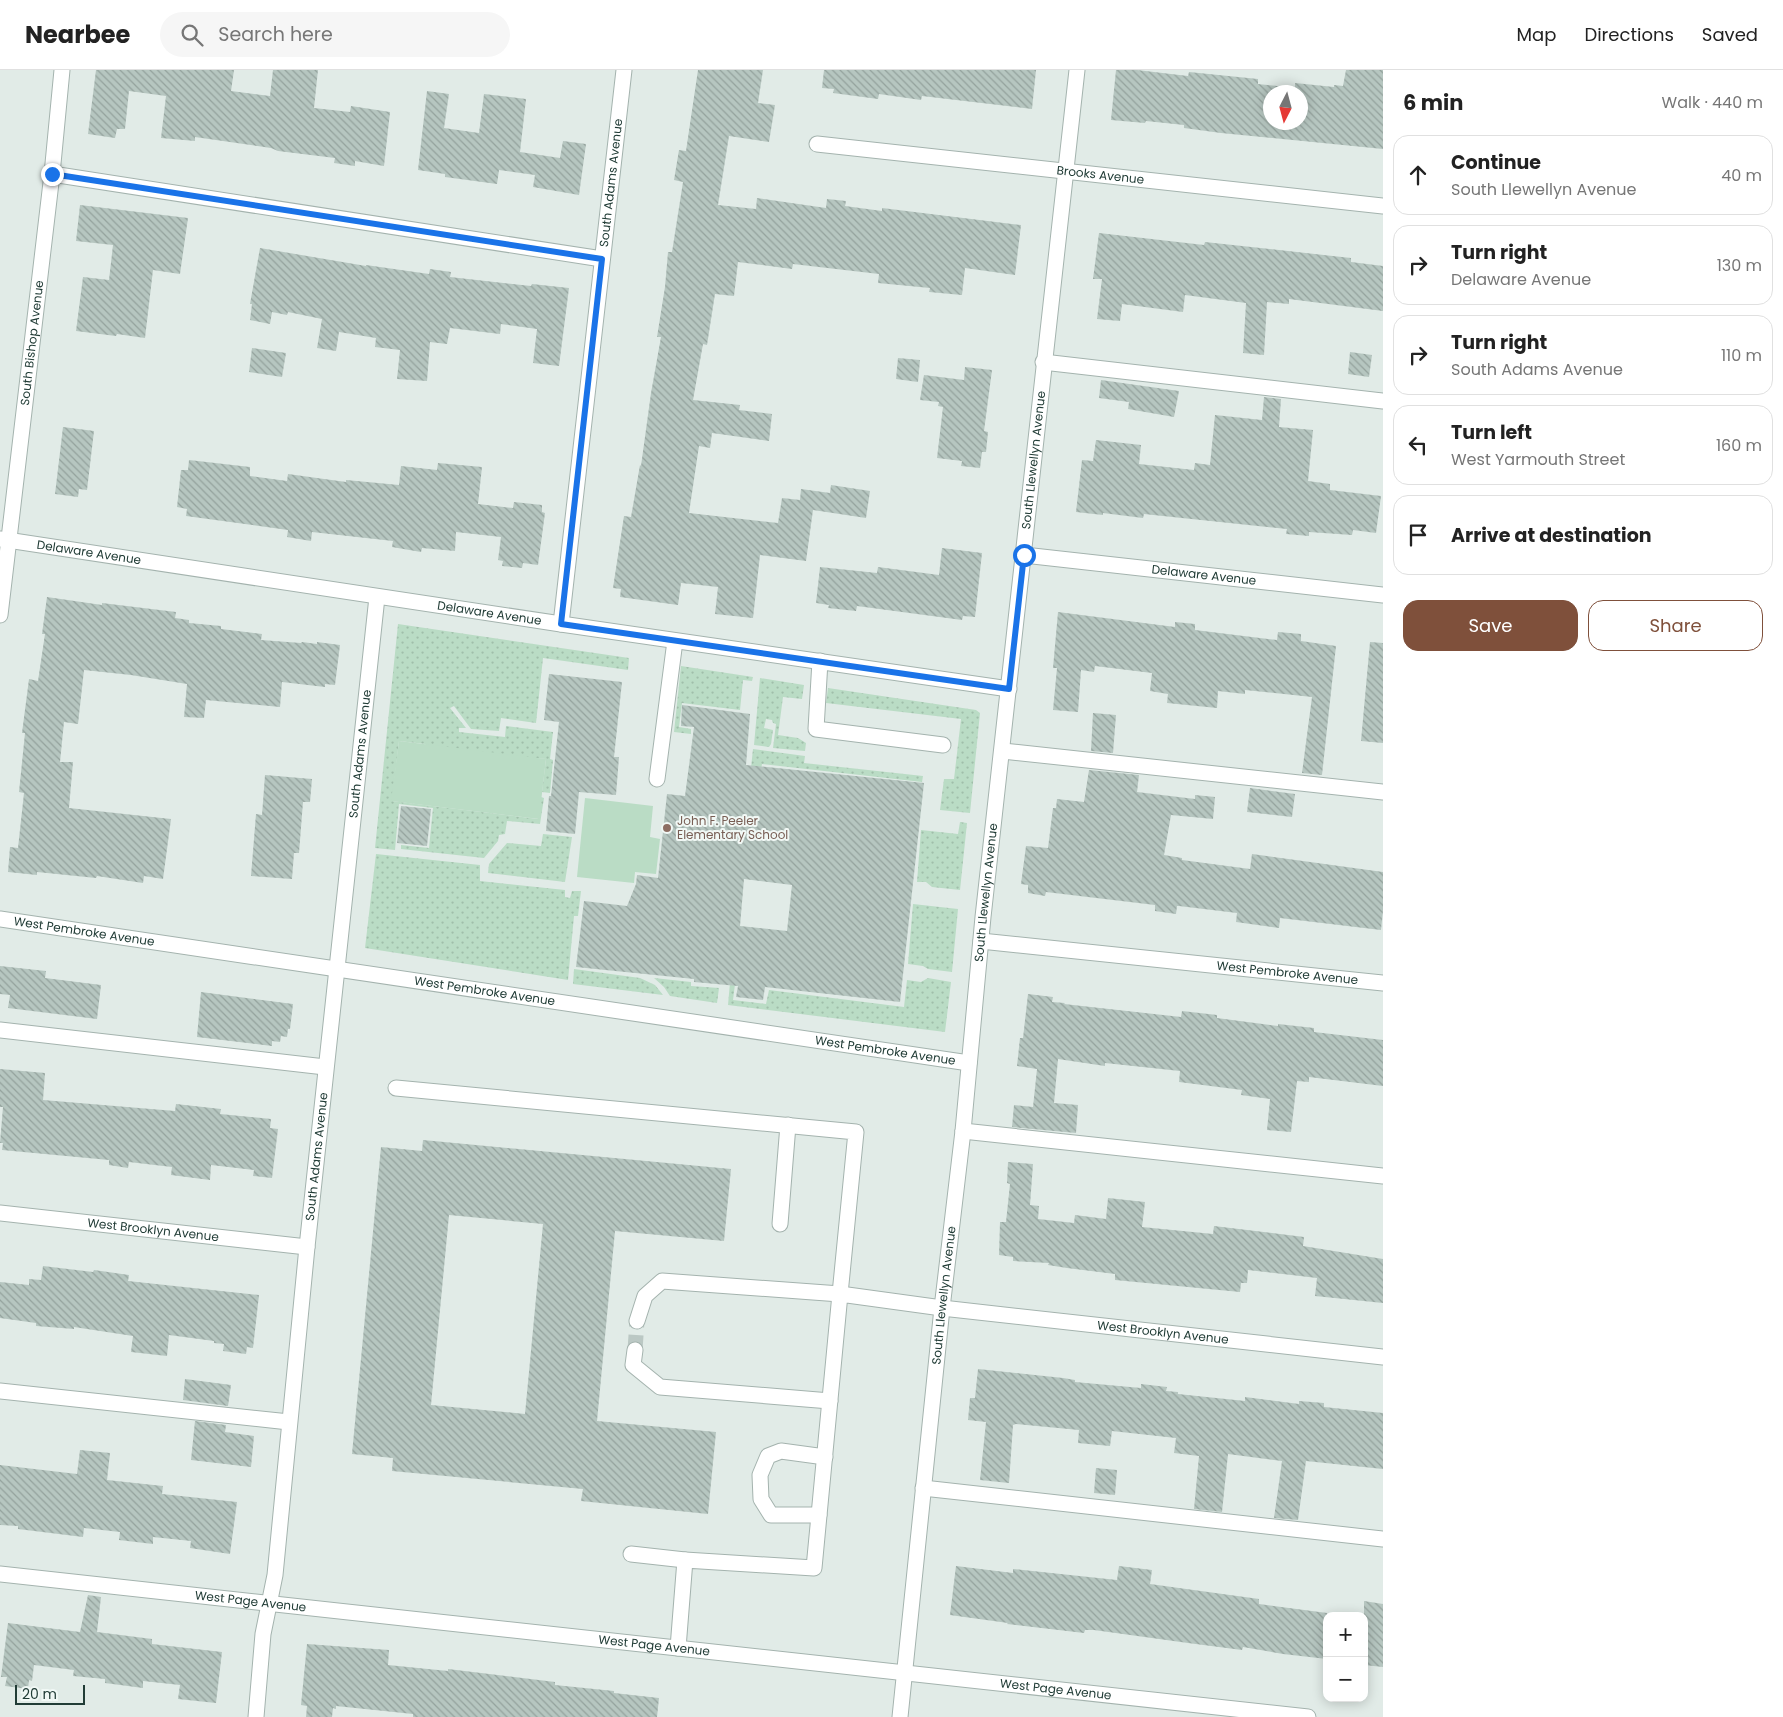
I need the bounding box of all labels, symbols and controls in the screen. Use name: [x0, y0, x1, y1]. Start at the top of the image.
search box: [160, 12, 510, 57]
text: Nearbee: [25, 18, 130, 51]
icon: search: [178, 21, 206, 49]
text: Search here: [218, 21, 333, 48]
text: Map: [1517, 22, 1556, 47]
text: Directions: [1584, 22, 1674, 47]
text: Saved: [1702, 22, 1758, 47]
north arrow: [1263, 85, 1308, 130]
text: 6 min: [1403, 88, 1463, 117]
text: Walk · 440 m: [1662, 91, 1763, 114]
street label: South Adams Avenue: [595, 118, 626, 248]
text: Continue: [1451, 149, 1541, 176]
street label: Brooks Avenue: [1056, 161, 1145, 188]
icon: ahead: [1404, 161, 1432, 189]
route end: [41, 163, 64, 186]
text: 40 m: [1721, 164, 1762, 187]
text: South Llewellyn Avenue: [1451, 178, 1637, 201]
text: Turn right: [1451, 239, 1547, 266]
icon: right: [1404, 251, 1432, 279]
text: 130 m: [1717, 254, 1762, 277]
text: Delaware Avenue: [1451, 268, 1591, 291]
street label: South Bishop Avenue: [16, 279, 47, 406]
text: Turn right: [1451, 329, 1547, 356]
icon: right: [1404, 341, 1432, 369]
text: 110 m: [1721, 344, 1762, 367]
text: South Adams Avenue: [1451, 358, 1623, 381]
street label: South Llewellyn Avenue: [1017, 390, 1049, 530]
text: Turn left: [1451, 419, 1532, 446]
icon: left: [1404, 431, 1432, 459]
text: 160 m: [1716, 434, 1762, 457]
text: West Yarmouth Street: [1451, 448, 1625, 471]
icon: arrive: [1404, 521, 1432, 549]
text: Arrive at destination: [1451, 522, 1652, 549]
street label: Delaware Avenue: [36, 536, 142, 568]
route start: [1013, 544, 1036, 567]
street label: Delaware Avenue: [1151, 560, 1257, 589]
street label: Delaware Avenue: [436, 596, 543, 629]
button: Save: [1403, 600, 1578, 651]
button: Share: [1588, 600, 1763, 651]
street label: South Adams Avenue: [344, 689, 375, 819]
place label: John F. Peeler Elementary School: [677, 812, 788, 843]
marker: John F. Peeler Elementary School: [661, 822, 673, 834]
street label: South Llewellyn Avenue: [970, 822, 1001, 963]
street label: West Pembroke Avenue: [13, 912, 156, 950]
street label: West Pembroke Avenue: [1216, 957, 1359, 988]
street label: West Pembroke Avenue: [413, 972, 556, 1009]
street label: West Pembroke Avenue: [814, 1031, 957, 1069]
street label: South Adams Avenue: [301, 1091, 332, 1222]
street label: West Brooklyn Avenue: [86, 1214, 220, 1245]
street label: South Llewellyn Avenue: [927, 1225, 960, 1365]
street label: West Brooklyn Avenue: [1096, 1316, 1230, 1348]
street label: West Page Avenue: [194, 1586, 307, 1615]
map controls: [1323, 1612, 1368, 1702]
button: +: [1323, 1612, 1368, 1657]
street label: West Page Avenue: [598, 1630, 711, 1660]
button: −: [1323, 1657, 1368, 1702]
street label: West Page Avenue: [999, 1674, 1112, 1703]
scale bar: [15, 1682, 85, 1705]
text: 20 m: [22, 1684, 57, 1704]

